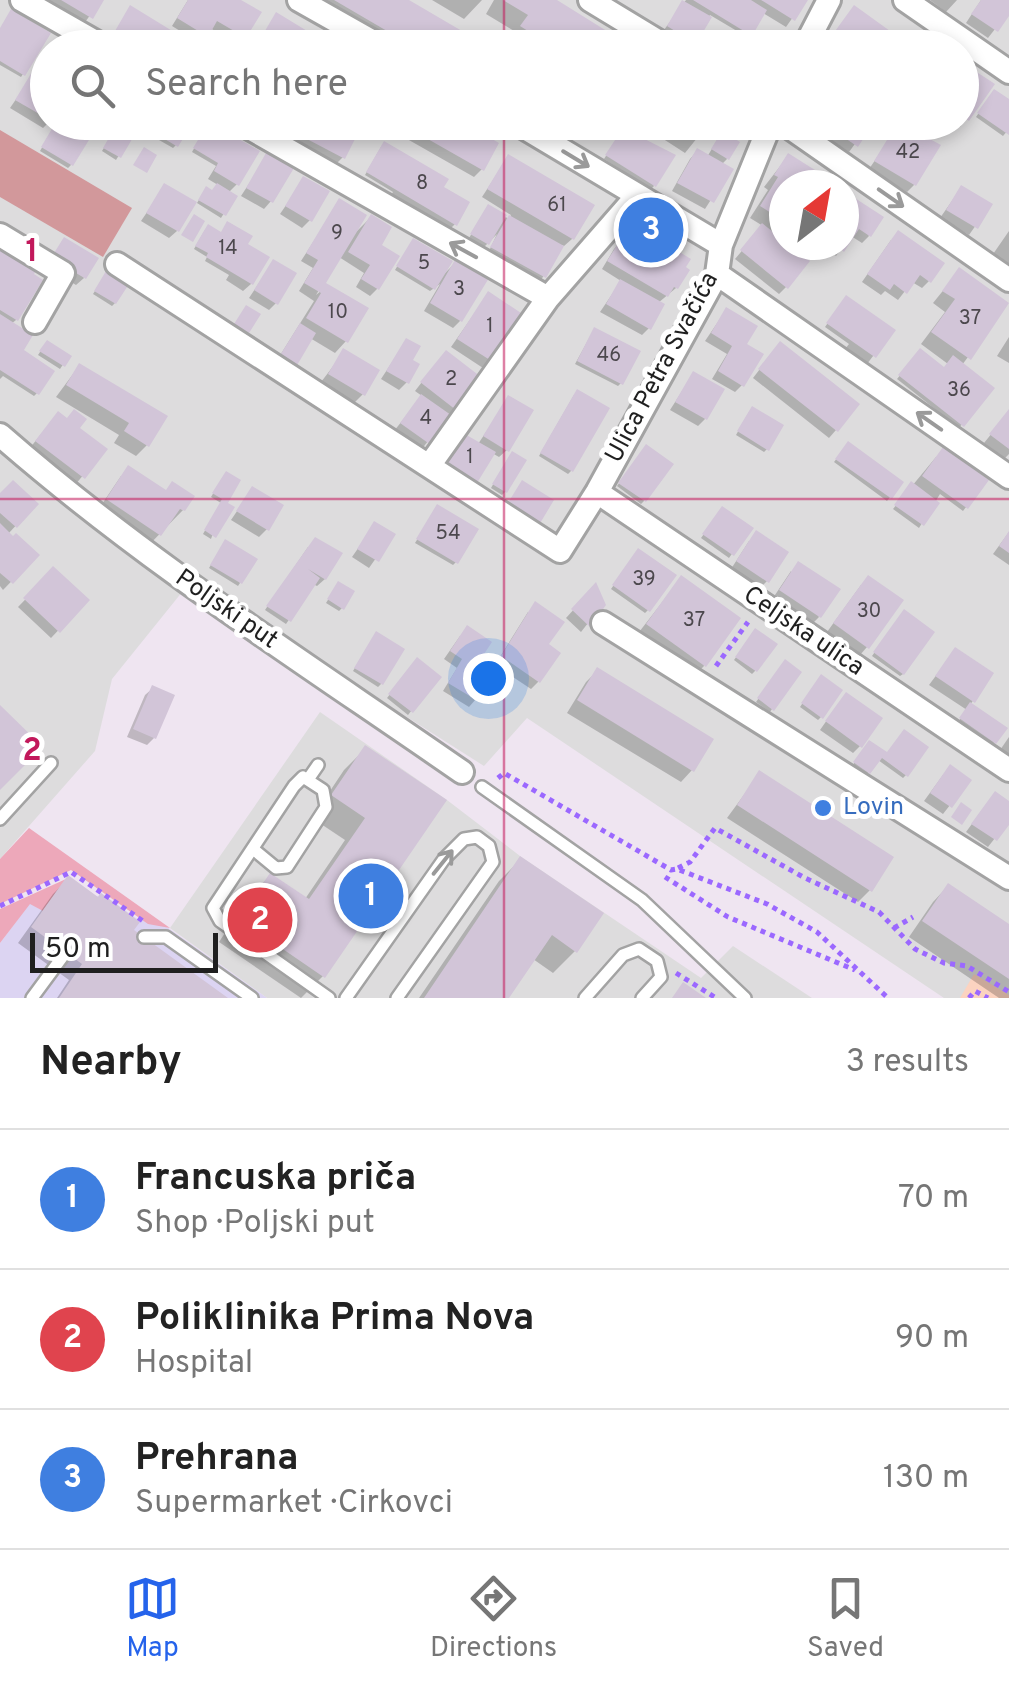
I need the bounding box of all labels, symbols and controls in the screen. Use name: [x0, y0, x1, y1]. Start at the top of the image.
search box: [30, 30, 979, 140]
icon: search: [65, 58, 120, 113]
text: Search here: [145, 61, 348, 110]
house number: 42: [896, 140, 920, 166]
one-way arrow: [561, 149, 590, 169]
north arrow: [769, 170, 859, 260]
house number: 8: [416, 171, 428, 197]
one-way arrow: [877, 187, 904, 208]
pin: 3: [618, 192, 684, 268]
house number: 61: [547, 193, 567, 219]
house number: 9: [331, 221, 343, 247]
text: 1: [26, 233, 38, 273]
house number: 14: [218, 236, 238, 262]
one-way arrow: [449, 239, 479, 259]
house number: 5: [418, 251, 430, 277]
street label: Ulica Petra Svačića: [599, 267, 727, 469]
house number: 3: [453, 277, 465, 303]
house number: 10: [328, 300, 348, 326]
house number: 37: [959, 306, 981, 332]
house number: 1: [486, 314, 494, 340]
house number: 46: [597, 343, 621, 369]
house number: 2: [445, 367, 457, 393]
house number: 36: [947, 378, 971, 404]
house number: 4: [420, 406, 432, 432]
one-way arrow: [915, 411, 943, 432]
house number: 1: [466, 445, 474, 471]
house number: 54: [435, 521, 461, 547]
street label: Poljski put: [168, 563, 284, 657]
house number: 39: [632, 567, 656, 593]
street label: Celjska ulica: [736, 580, 870, 684]
house number: 30: [857, 599, 881, 625]
house number: 37: [683, 608, 705, 634]
your location: [463, 653, 514, 704]
text: 2: [22, 732, 42, 772]
place label: Lovin: [843, 792, 904, 824]
marker: Lovin: [812, 797, 834, 819]
one-way arrow: [432, 849, 453, 876]
pin: 1: [338, 858, 404, 934]
pin: 2: [228, 882, 292, 958]
scale bar: [30, 928, 218, 973]
text: 50 m: [45, 932, 111, 968]
text: Nearby: [40, 1037, 182, 1090]
text: 3 results: [846, 1043, 969, 1083]
text: Francuska priča: [135, 1155, 416, 1204]
text: 1: [66, 1179, 79, 1219]
text: 70 m: [898, 1179, 969, 1219]
text: Shop · Poljski put: [135, 1204, 375, 1244]
text: Poliklinika Prima Nova: [135, 1295, 534, 1344]
text: 2: [63, 1319, 82, 1359]
text: 90 m: [895, 1319, 969, 1359]
text: Hospital: [135, 1344, 253, 1384]
text: Prehrana: [135, 1435, 299, 1484]
text: 3: [63, 1459, 82, 1499]
text: 130 m: [883, 1459, 969, 1499]
text: Supermarket · Cirkovci: [135, 1484, 453, 1524]
tab: Map: [125, 1571, 180, 1667]
tab: Directions: [430, 1571, 557, 1667]
tab: Saved: [807, 1571, 884, 1667]

